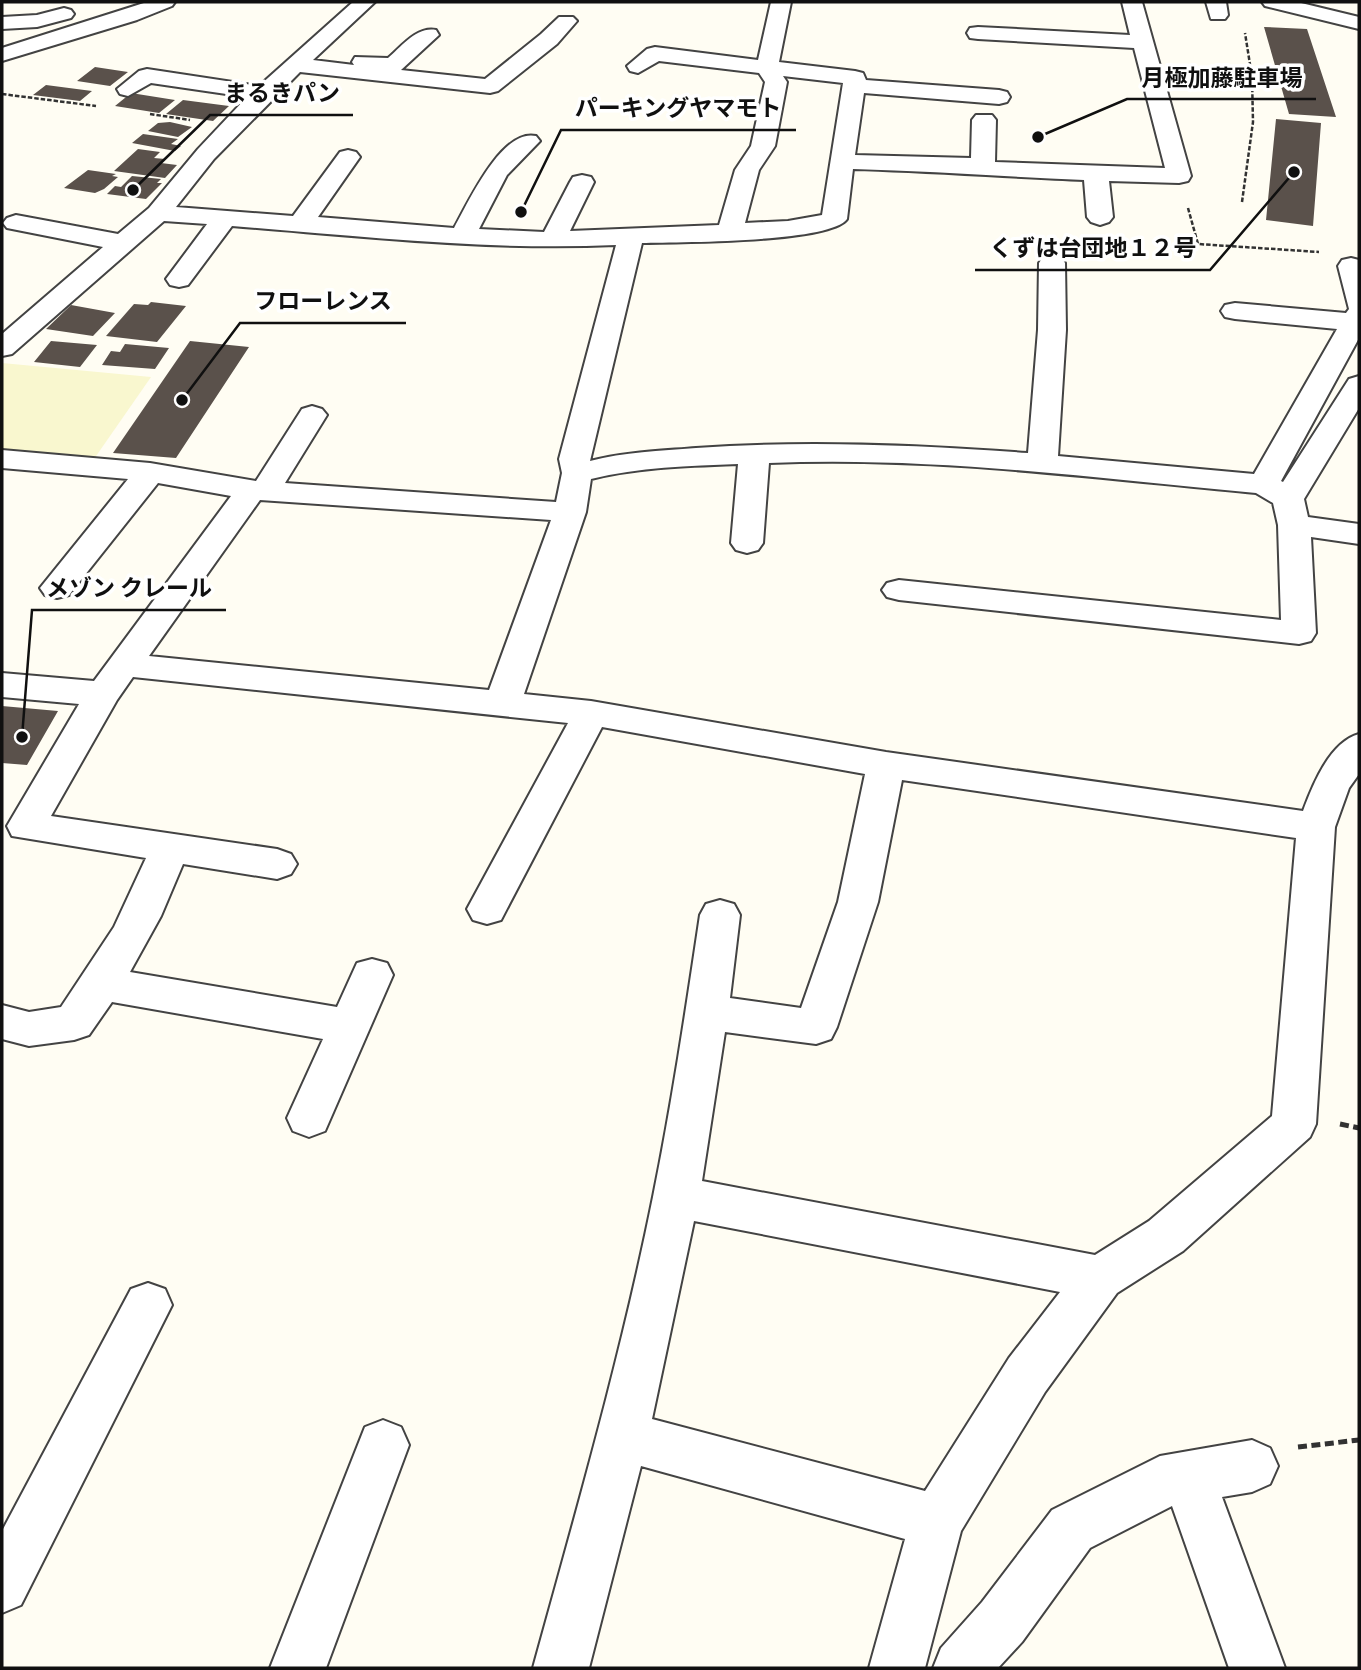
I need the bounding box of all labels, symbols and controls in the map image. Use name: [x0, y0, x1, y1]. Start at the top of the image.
callout: 月極加藤駐車場: [1127, 55, 1316, 99]
text: 月極加藤駐車場: [1142, 62, 1303, 94]
callout: まるきパン: [210, 71, 353, 115]
text: まるきパン: [224, 77, 340, 109]
callout: パーキングヤマモト: [561, 86, 796, 130]
text: パーキングヤマモト: [575, 92, 781, 124]
callout: くずは台団地１２号: [975, 226, 1210, 270]
text: くずは台団地１２号: [990, 232, 1197, 264]
callout: フローレンス: [240, 279, 406, 323]
text: フローレンス: [254, 285, 392, 317]
callout: メゾン クレール: [32, 566, 226, 610]
text: メゾン クレール: [46, 572, 212, 604]

